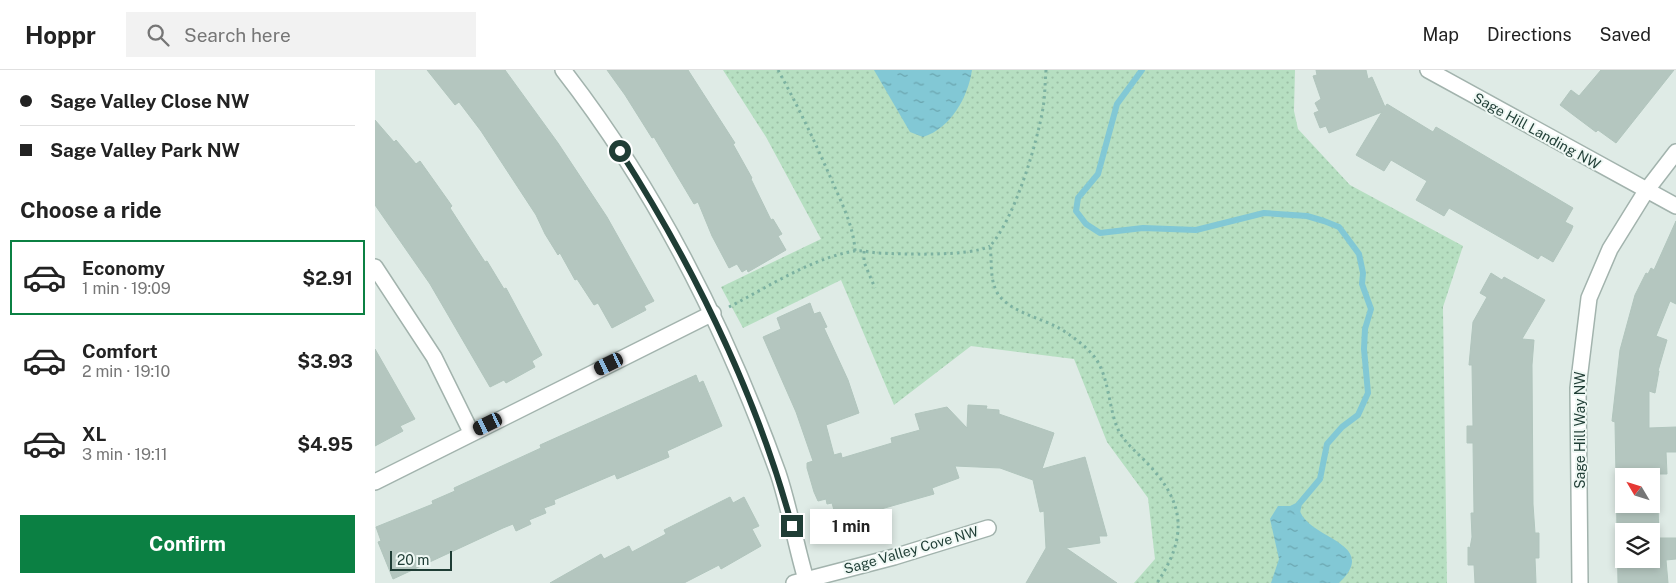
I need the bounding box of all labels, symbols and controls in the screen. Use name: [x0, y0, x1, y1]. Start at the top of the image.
search box: [126, 12, 476, 57]
text: Hoppr: [25, 21, 96, 49]
icon: search: [144, 21, 172, 49]
text: Search here: [184, 24, 291, 46]
text: Map: [1422, 24, 1459, 45]
text: Directions: [1487, 24, 1572, 45]
text: Saved: [1600, 24, 1651, 45]
street label: Sage Hill Landing NW: [1471, 89, 1604, 173]
text: Sage Valley Close NW: [50, 90, 249, 112]
text: Sage Valley Park NW: [50, 139, 240, 161]
route start: [609, 140, 631, 162]
text: Choose a ride: [20, 197, 162, 223]
icon: car: [22, 255, 67, 300]
text: Economy: [82, 257, 165, 279]
text: $2.91: [302, 267, 353, 289]
text: 1 min · 19:09: [82, 279, 171, 298]
icon: car: [22, 338, 67, 383]
text: Comfort: [82, 340, 158, 362]
text: $3.93: [297, 350, 353, 372]
car: [592, 351, 625, 377]
text: 2 min · 19:10: [82, 362, 170, 381]
street label: Sage Hill Way NW: [1572, 371, 1588, 489]
car: [471, 411, 504, 437]
icon: car: [22, 421, 67, 466]
text: XL: [82, 423, 107, 445]
text: $4.95: [297, 433, 353, 455]
text: 3 min · 19:11: [82, 445, 168, 464]
north arrow: [1615, 468, 1660, 512]
map controls: [1615, 468, 1660, 568]
callout: 1 min: [809, 508, 892, 544]
button: Confirm: [20, 515, 355, 573]
route end: [781, 515, 803, 537]
text: 1 min: [832, 517, 870, 536]
street label: Sage Valley Cove NW: [842, 523, 981, 577]
button: layers: [1615, 523, 1660, 568]
scale bar: [390, 548, 453, 571]
text: 20 m: [397, 552, 429, 568]

